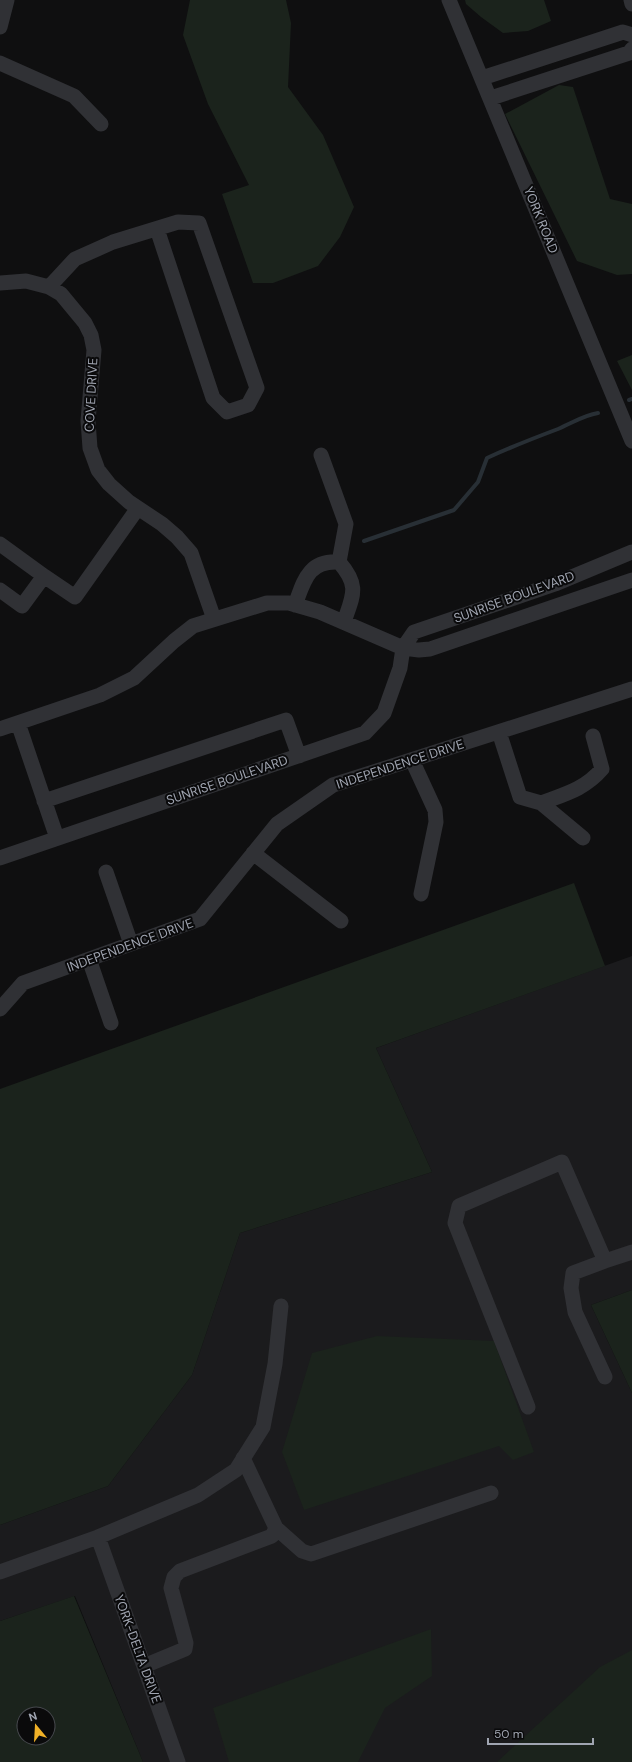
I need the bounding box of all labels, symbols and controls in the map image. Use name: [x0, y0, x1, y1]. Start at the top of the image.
street label: YORK ROAD: [520, 184, 562, 256]
street label: COVE DRIVE: [81, 357, 101, 433]
street label: SUNRISE BOULEVARD: [451, 567, 577, 627]
street label: INDEPENDENCE DRIVE: [334, 735, 466, 793]
street label: SUNRISE BOULEVARD: [164, 751, 290, 809]
street label: INDEPENDENCE DRIVE: [64, 914, 196, 976]
street label: YORK-DELTA DRIVE: [110, 1592, 166, 1706]
north arrow: [16, 1706, 56, 1746]
text: N: [27, 1709, 39, 1724]
scale bar: [488, 1720, 593, 1746]
text: 50 m: [494, 1726, 523, 1742]

